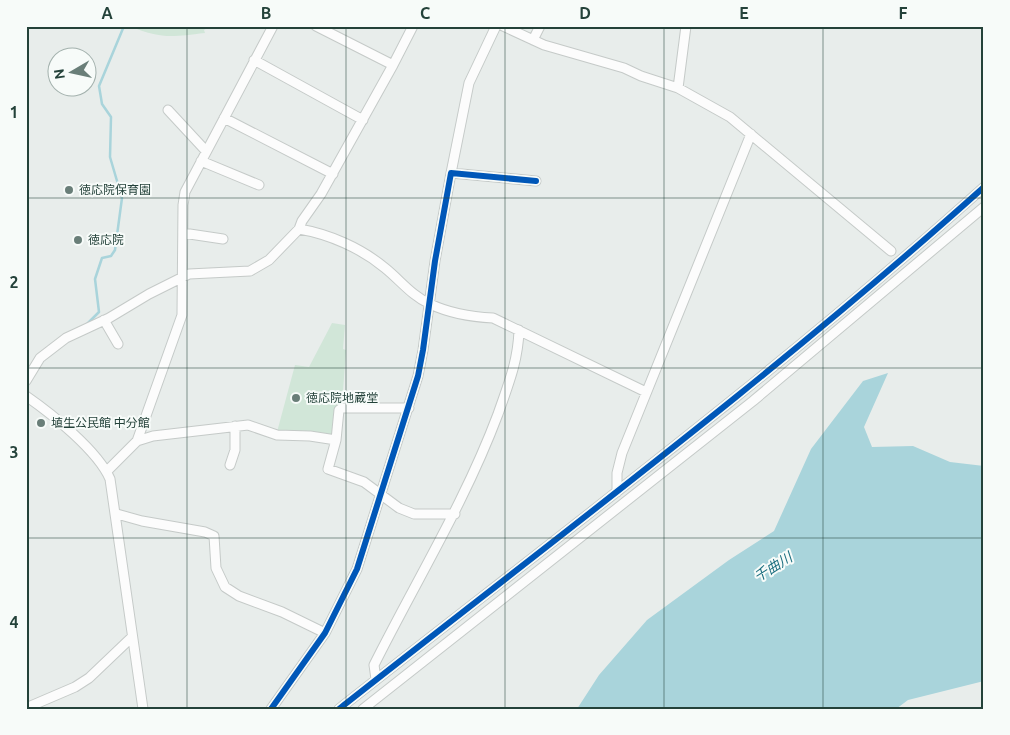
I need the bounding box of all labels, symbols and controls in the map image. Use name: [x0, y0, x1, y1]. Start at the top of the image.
text: A: [101, 4, 113, 22]
text: B: [261, 4, 271, 22]
text: C: [420, 4, 430, 22]
text: D: [579, 4, 591, 22]
text: E: [739, 4, 749, 22]
text: F: [899, 4, 908, 22]
north arrow: [48, 48, 98, 98]
text: N: [50, 68, 68, 80]
text: 1: [9, 103, 19, 121]
place label: 徳応院保育園: [79, 183, 151, 196]
marker: 徳応院保育園: [63, 184, 75, 196]
place label: 徳応院: [88, 233, 124, 246]
marker: 徳応院: [72, 234, 84, 246]
text: 2: [9, 273, 19, 291]
place label: 徳応院地蔵堂: [306, 391, 378, 404]
marker: 徳応院地蔵堂: [290, 392, 302, 404]
place label: 埴生公民館 中分館: [51, 416, 150, 429]
marker: 埴生公民館 中分館: [35, 417, 47, 429]
text: 3: [9, 443, 19, 461]
water label: 千曲川: [751, 548, 797, 585]
text: 4: [9, 613, 19, 631]

